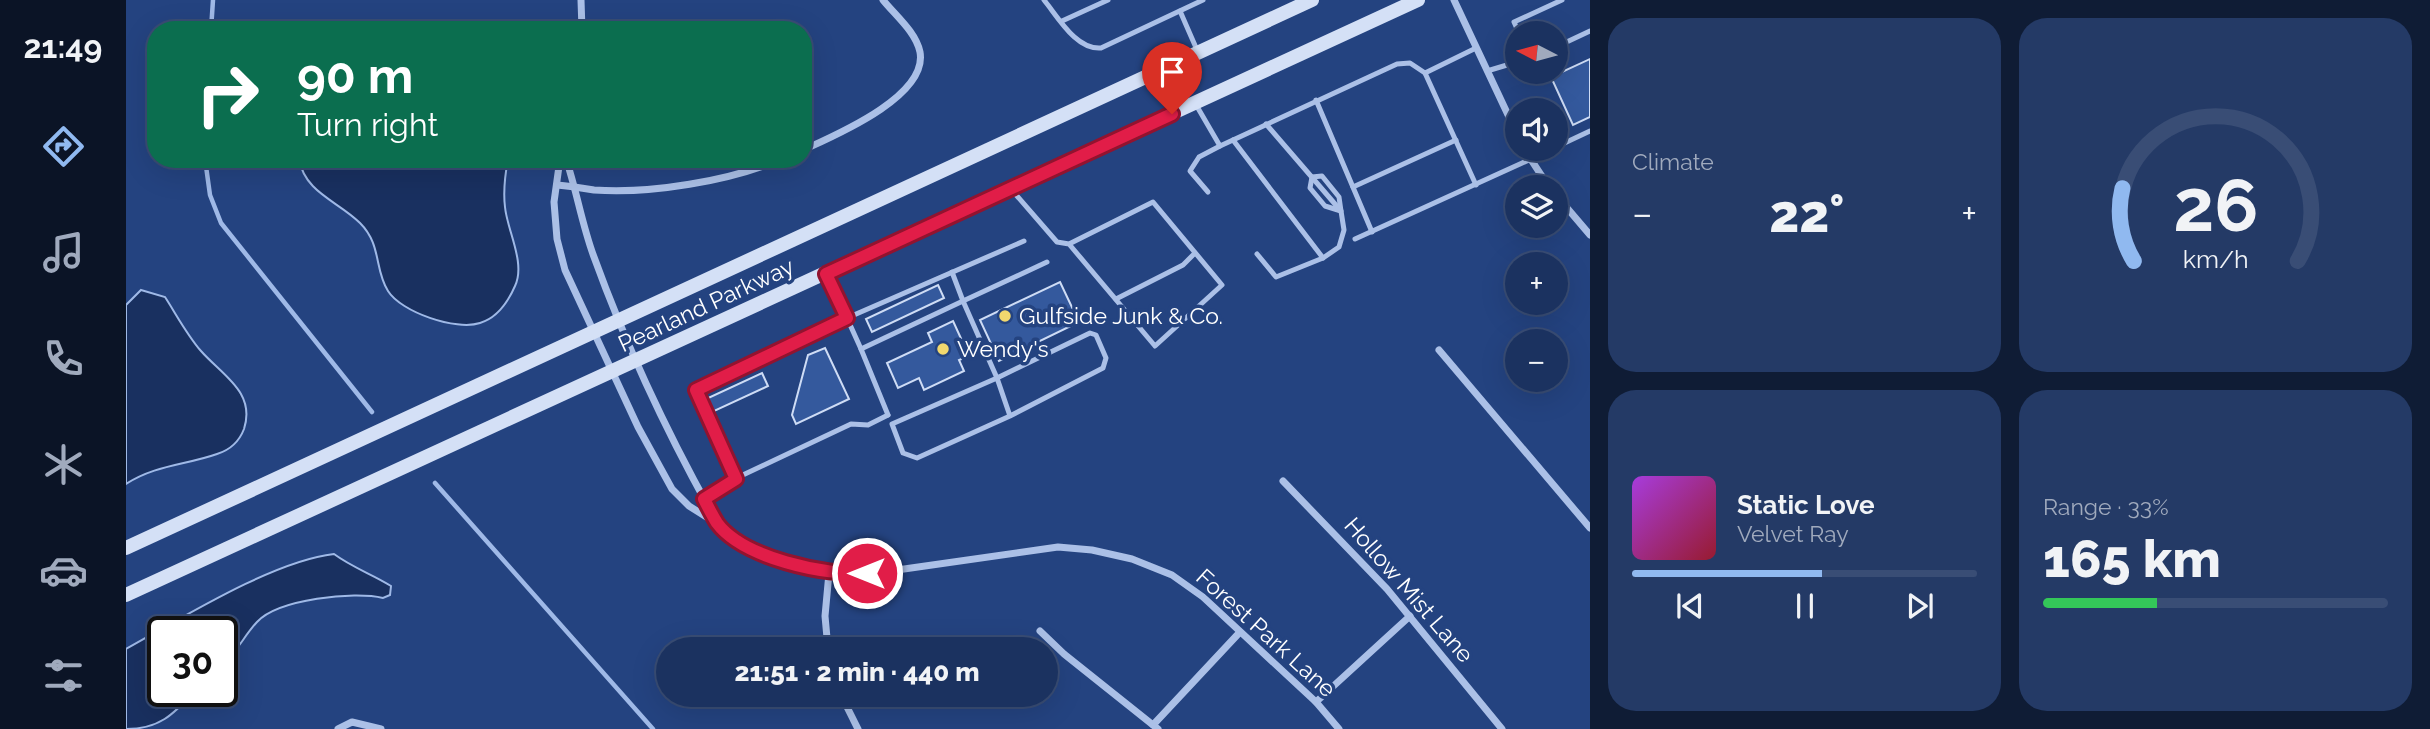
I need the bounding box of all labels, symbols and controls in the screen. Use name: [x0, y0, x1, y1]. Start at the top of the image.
north arrow: [1505, 21, 1568, 84]
map controls: [1505, 21, 1568, 392]
text: 21:49: [24, 28, 102, 65]
pin: [1142, 42, 1202, 114]
text: 90 m: [297, 47, 413, 104]
icon: right: [182, 49, 273, 140]
icon: arrive: [1153, 53, 1191, 91]
button: sound: [1505, 98, 1568, 161]
text: Turn right: [297, 106, 438, 143]
icon: directions: [39, 122, 88, 171]
text: Climate: [1632, 148, 1714, 175]
text: 26: [2173, 163, 2258, 248]
button: layers: [1505, 175, 1568, 238]
text: 22°: [1769, 183, 1845, 244]
text: −: [1632, 191, 1652, 236]
text: +: [1961, 191, 1977, 236]
icon: music: [39, 228, 88, 277]
text: km/h: [2183, 244, 2248, 274]
street label: Pearland Parkway: [614, 252, 798, 357]
button: +: [1505, 252, 1568, 315]
place label: Gulfside Junk & Co.: [1019, 302, 1223, 329]
marker: Gulfside Junk & Co.: [997, 308, 1013, 324]
button: −: [1505, 329, 1568, 392]
icon: phone: [39, 334, 88, 383]
place label: Wendy's: [957, 335, 1049, 362]
marker: Wendy's: [935, 341, 951, 357]
icon: climate: [39, 440, 88, 489]
text: Static Love: [1737, 490, 1875, 520]
text: Range · 33%: [2043, 493, 2169, 520]
street label: Hollow Mist Lane: [1339, 512, 1480, 668]
text: Velvet Ray: [1737, 520, 1849, 547]
text: 165 km: [2043, 528, 2221, 589]
position arrow: [830, 536, 904, 610]
icon: car: [39, 546, 88, 595]
street label: Forest Park Lane: [1191, 563, 1342, 702]
icon: previous: [1671, 587, 1709, 625]
icon: pause: [1786, 587, 1824, 625]
icon: next: [1901, 587, 1939, 625]
speed limit sign: 30: [147, 616, 238, 707]
icon: filters: [39, 651, 88, 700]
text: 21:51 · 2 min · 440 m: [734, 657, 980, 687]

